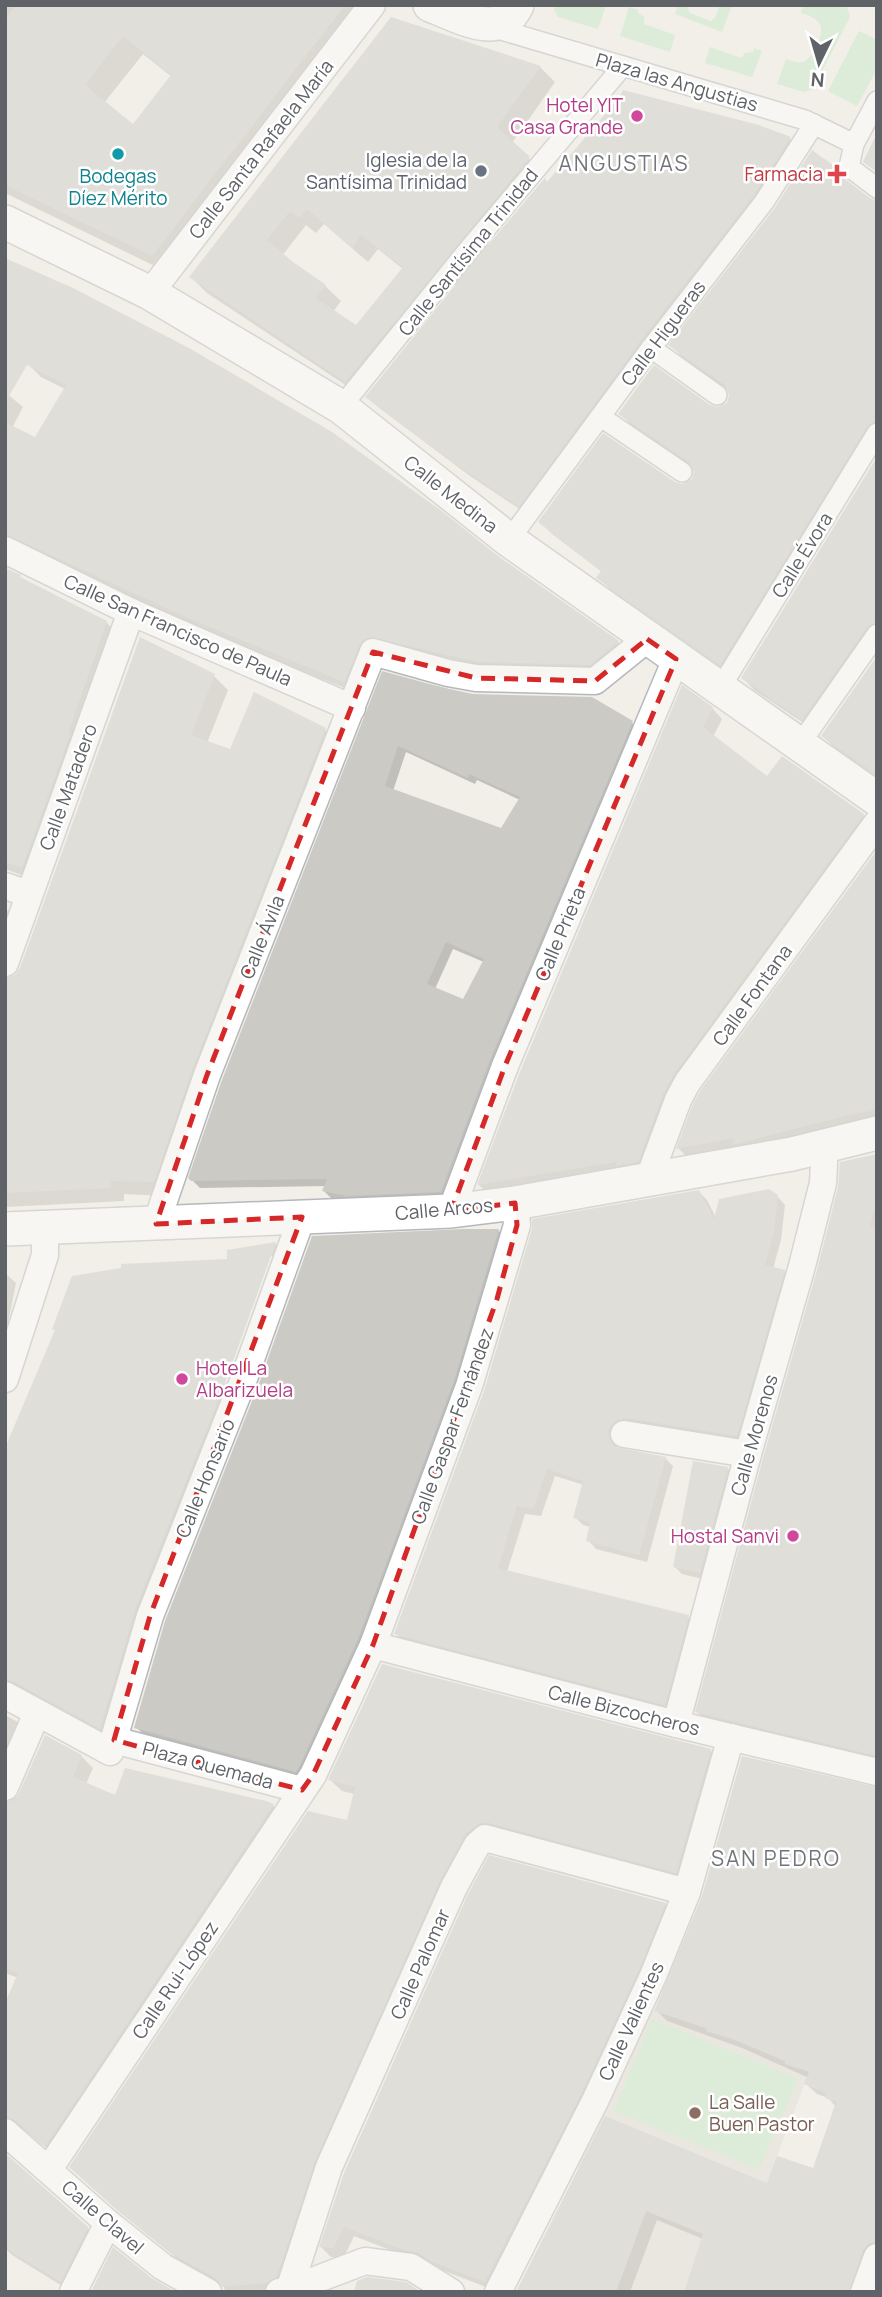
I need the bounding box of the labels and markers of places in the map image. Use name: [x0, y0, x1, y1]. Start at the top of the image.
place label: Hotel YIT Casa Grande: [511, 92, 624, 140]
marker: Hotel YIT Casa Grande: [629, 108, 645, 124]
marker: Bodegas Díez Mérito: [110, 146, 126, 162]
place label: Iglesia de la Santísima Trinidad: [306, 147, 467, 195]
place label: Farmacia: [745, 161, 823, 187]
place label: Bodegas Díez Mérito: [69, 163, 168, 211]
marker: Iglesia de la Santísima Trinidad: [473, 163, 489, 179]
marker: Farmacia: [829, 166, 845, 182]
place label: Hotel La Albarizuela: [196, 1355, 293, 1403]
marker: Hotel La Albarizuela: [174, 1371, 190, 1387]
place label: Hostal Sanvi: [671, 1523, 779, 1549]
marker: Hostal Sanvi: [785, 1528, 801, 1544]
place label: La Salle Buen Pastor: [709, 2089, 815, 2137]
marker: La Salle Buen Pastor: [687, 2105, 703, 2121]

